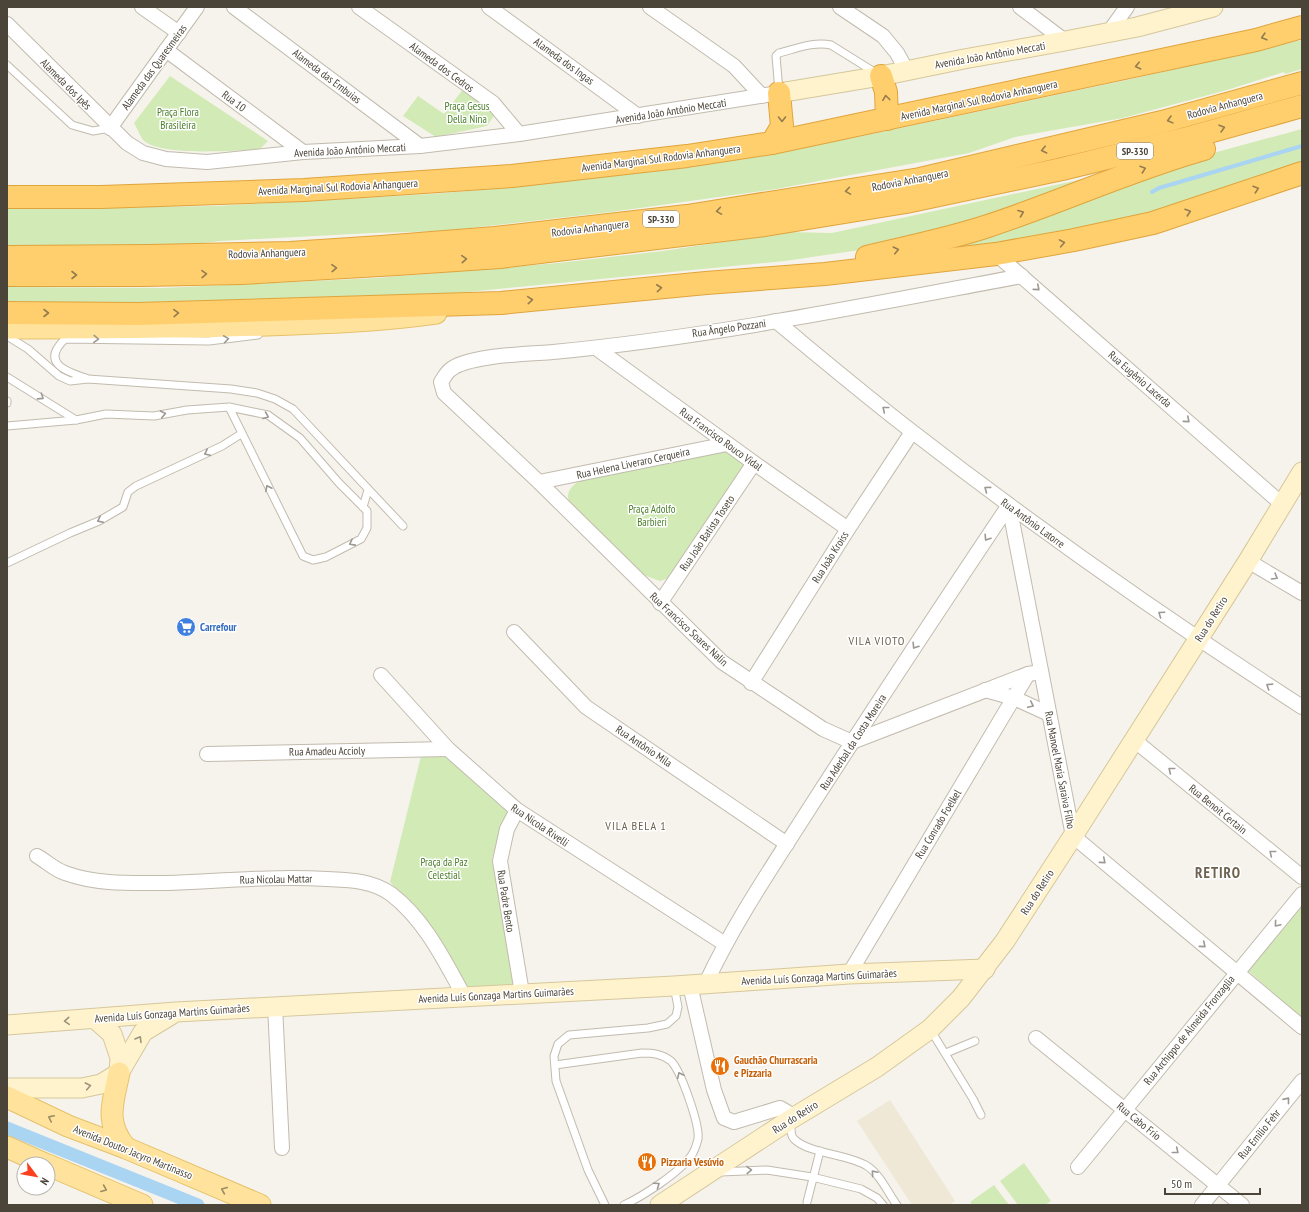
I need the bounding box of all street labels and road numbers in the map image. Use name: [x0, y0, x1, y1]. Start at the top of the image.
street label: Alameda das Quaresmeiras: [118, 21, 190, 112]
street label: Alameda dos Ingas: [531, 34, 597, 88]
street label: Avenida João Antônio Meccati: [934, 38, 1046, 72]
street label: Alameda dos Cedros: [407, 39, 477, 95]
street label: Alameda das Embuias: [290, 46, 364, 107]
street label: Alameda dos Ipês: [38, 56, 95, 113]
street label: Avenida Marginal Sul Rodovia Anhanguera: [899, 77, 1059, 123]
street label: Rua 10: [219, 87, 249, 115]
street label: Rodovia Anhanguera: [1186, 88, 1264, 122]
street label: Avenida João Antônio Meccati: [615, 95, 727, 127]
street label: Avenida João Antônio Meccati: [294, 140, 406, 160]
street label: Avenida Marginal Sul Rodovia Anhanguera: [581, 141, 741, 175]
road number: SP-330: [1117, 143, 1153, 159]
street label: Rodovia Anhanguera: [871, 166, 949, 194]
street label: Avenida Marginal Sul Rodovia Anhanguera: [258, 176, 418, 198]
road number: SP-330: [643, 211, 679, 227]
street label: Rodovia Anhanguera: [551, 216, 629, 240]
street label: Rodovia Anhanguera: [228, 245, 306, 261]
street label: Rua Ângelo Pozzani: [691, 316, 767, 340]
street label: Rua Eugênio Lacerda: [1106, 348, 1174, 410]
street label: Rua Francisco Rouco Vidal: [677, 404, 765, 474]
street label: Rua Helena Liveraro Cerqueira: [575, 444, 691, 482]
street label: Rua João Batista Toseto: [676, 492, 738, 574]
street label: Rua Antônio Latorre: [998, 495, 1068, 551]
street label: Rua João Kroiss: [809, 528, 852, 586]
street label: Rua Francisco Soares Nalin: [647, 589, 731, 669]
street label: Rua do Retiro: [1191, 593, 1231, 644]
street label: Rua Aderbal da Costa Moreira: [817, 691, 889, 793]
street label: Rua Manoel Maria Saraiva Filho: [1042, 710, 1078, 830]
street label: Rua Antônio Mila: [613, 722, 675, 770]
street label: Rua Amadeu Accioly: [289, 743, 366, 759]
street label: Rua Benoit Certain: [1186, 781, 1250, 837]
street label: Rua Conrado Foelkel: [912, 787, 964, 861]
street label: Rua Nicola Rivelli: [508, 801, 572, 849]
street label: Rua do Retiro: [1017, 867, 1057, 917]
street label: Rua Padre Bento: [494, 869, 518, 933]
street label: Rua Nicolau Mattar: [240, 871, 312, 887]
street label: Avenida Luís Gonzaga Martins Guimarães: [741, 966, 897, 988]
street label: Rua Archippo de Almeida Fronzaglia: [1141, 972, 1237, 1088]
street label: Avenida Luís Gonzaga Martins Guimarães: [418, 984, 574, 1006]
street label: Avenida Luís Gonzaga Martins Guimarães: [94, 1001, 250, 1025]
street label: Rua do Retiro: [770, 1097, 821, 1137]
street label: Rua Cabo Frio: [1114, 1099, 1164, 1143]
street label: Rua Emílio Fehr: [1235, 1106, 1283, 1162]
street label: Avenida Doutor Jacyro Martinasso: [71, 1122, 195, 1182]

